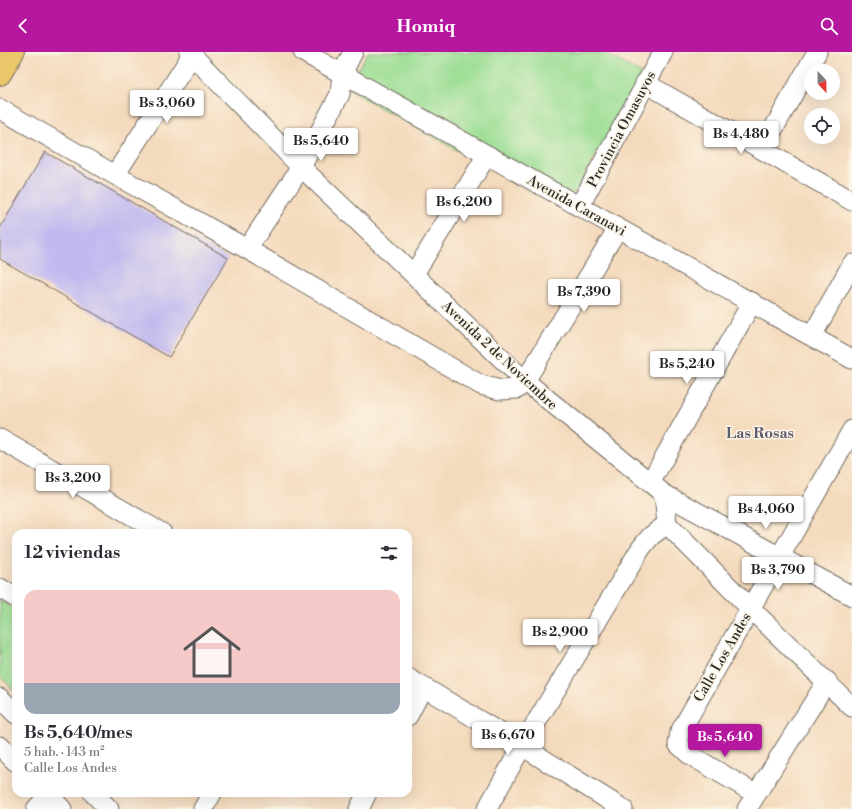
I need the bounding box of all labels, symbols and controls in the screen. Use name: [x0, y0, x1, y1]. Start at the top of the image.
icon: back: [12, 15, 34, 37]
text: Homiq: [397, 15, 455, 38]
icon: search: [818, 15, 840, 37]
north arrow: [804, 64, 840, 100]
map controls: [804, 64, 840, 144]
street label: Provincia Omasuyos: [584, 68, 660, 191]
pin: Bs 3,060: [126, 90, 208, 124]
text: Bs 3,060: [139, 95, 195, 111]
button: locate: [804, 108, 840, 144]
pin: Bs 4,480: [700, 121, 782, 155]
text: Bs 4,480: [713, 126, 769, 142]
pin: Bs 5,640: [280, 128, 362, 162]
text: Bs 5,640: [293, 133, 349, 149]
street label: Avenida Caranavi: [523, 171, 629, 241]
pin: Bs 6,200: [423, 189, 505, 223]
text: Bs 6,200: [436, 194, 492, 210]
pin: Bs 7,390: [543, 279, 625, 313]
text: Bs 7,390: [557, 284, 611, 300]
street label: Avenida 2 de Noviembre: [437, 297, 561, 414]
pin: Bs 5,240: [646, 351, 728, 385]
text: Bs 5,240: [659, 356, 715, 372]
district label: Las Rosas: [726, 424, 794, 443]
pin: Bs 3,200: [32, 465, 114, 499]
text: Bs 3,200: [45, 470, 101, 486]
pin: Bs 4,060: [725, 496, 807, 530]
text: Bs 4,060: [737, 501, 795, 517]
text: 12 viviendas: [24, 542, 120, 564]
icon: filters: [378, 542, 400, 564]
pin: Bs 3,790: [737, 557, 819, 591]
text: Bs 3,790: [751, 562, 805, 578]
street label: Calle Los Andes: [690, 610, 756, 705]
icon: home: [176, 616, 248, 688]
pin: Bs 2,900: [519, 619, 601, 653]
text: Bs 2,900: [532, 624, 588, 640]
text: Bs 5,640/mes: [24, 722, 132, 744]
pin: Bs 6,670: [467, 722, 549, 756]
pin: Bs 5,640: [684, 724, 766, 758]
text: Bs 6,670: [481, 727, 535, 743]
text: Bs 5,640: [697, 729, 753, 745]
text: 5 hab. · 143 m²: [24, 744, 105, 760]
text: Calle Los Andes: [24, 760, 117, 776]

